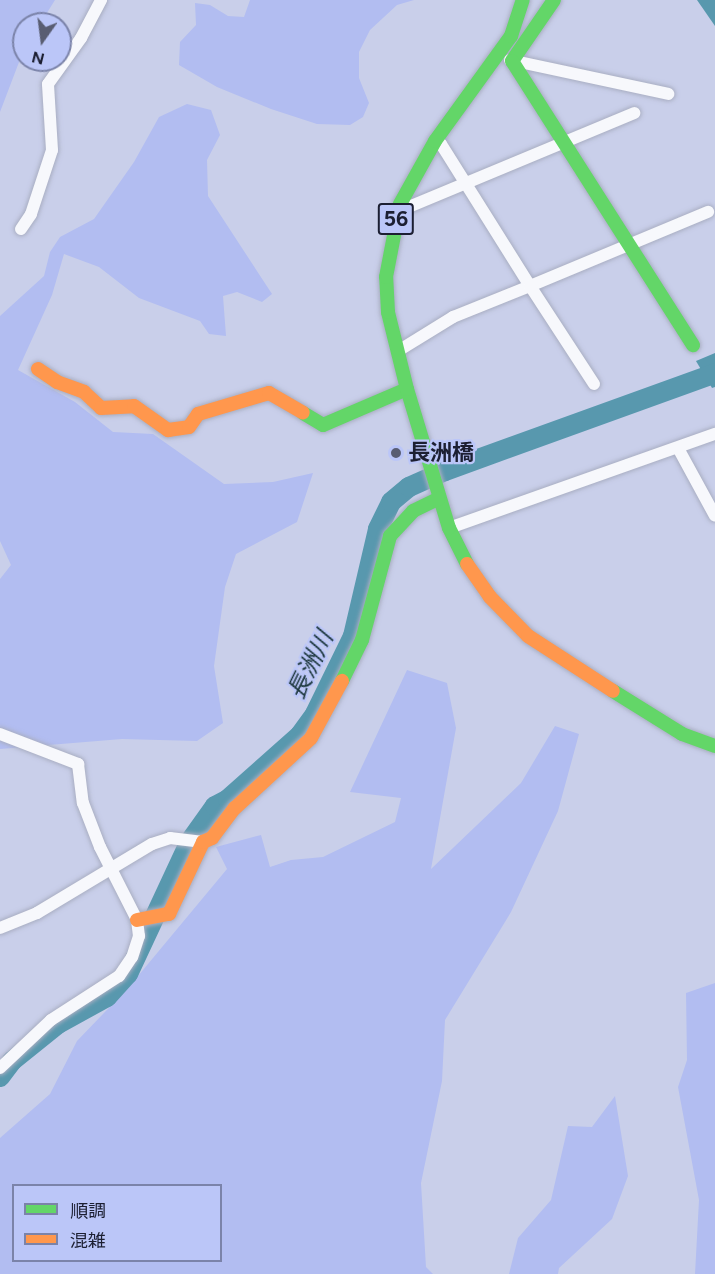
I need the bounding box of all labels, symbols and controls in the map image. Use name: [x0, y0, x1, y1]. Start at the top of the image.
north arrow: [12, 12, 72, 72]
text: N: [30, 47, 46, 69]
road number: 56: [376, 201, 416, 237]
place label: 長洲橋: [408, 440, 474, 466]
marker: 長洲橋: [389, 446, 403, 460]
water label: 長洲川: [281, 626, 339, 704]
legend: [12, 1184, 222, 1262]
text: 順調: [70, 1200, 106, 1222]
text: 混雑: [70, 1230, 106, 1252]

